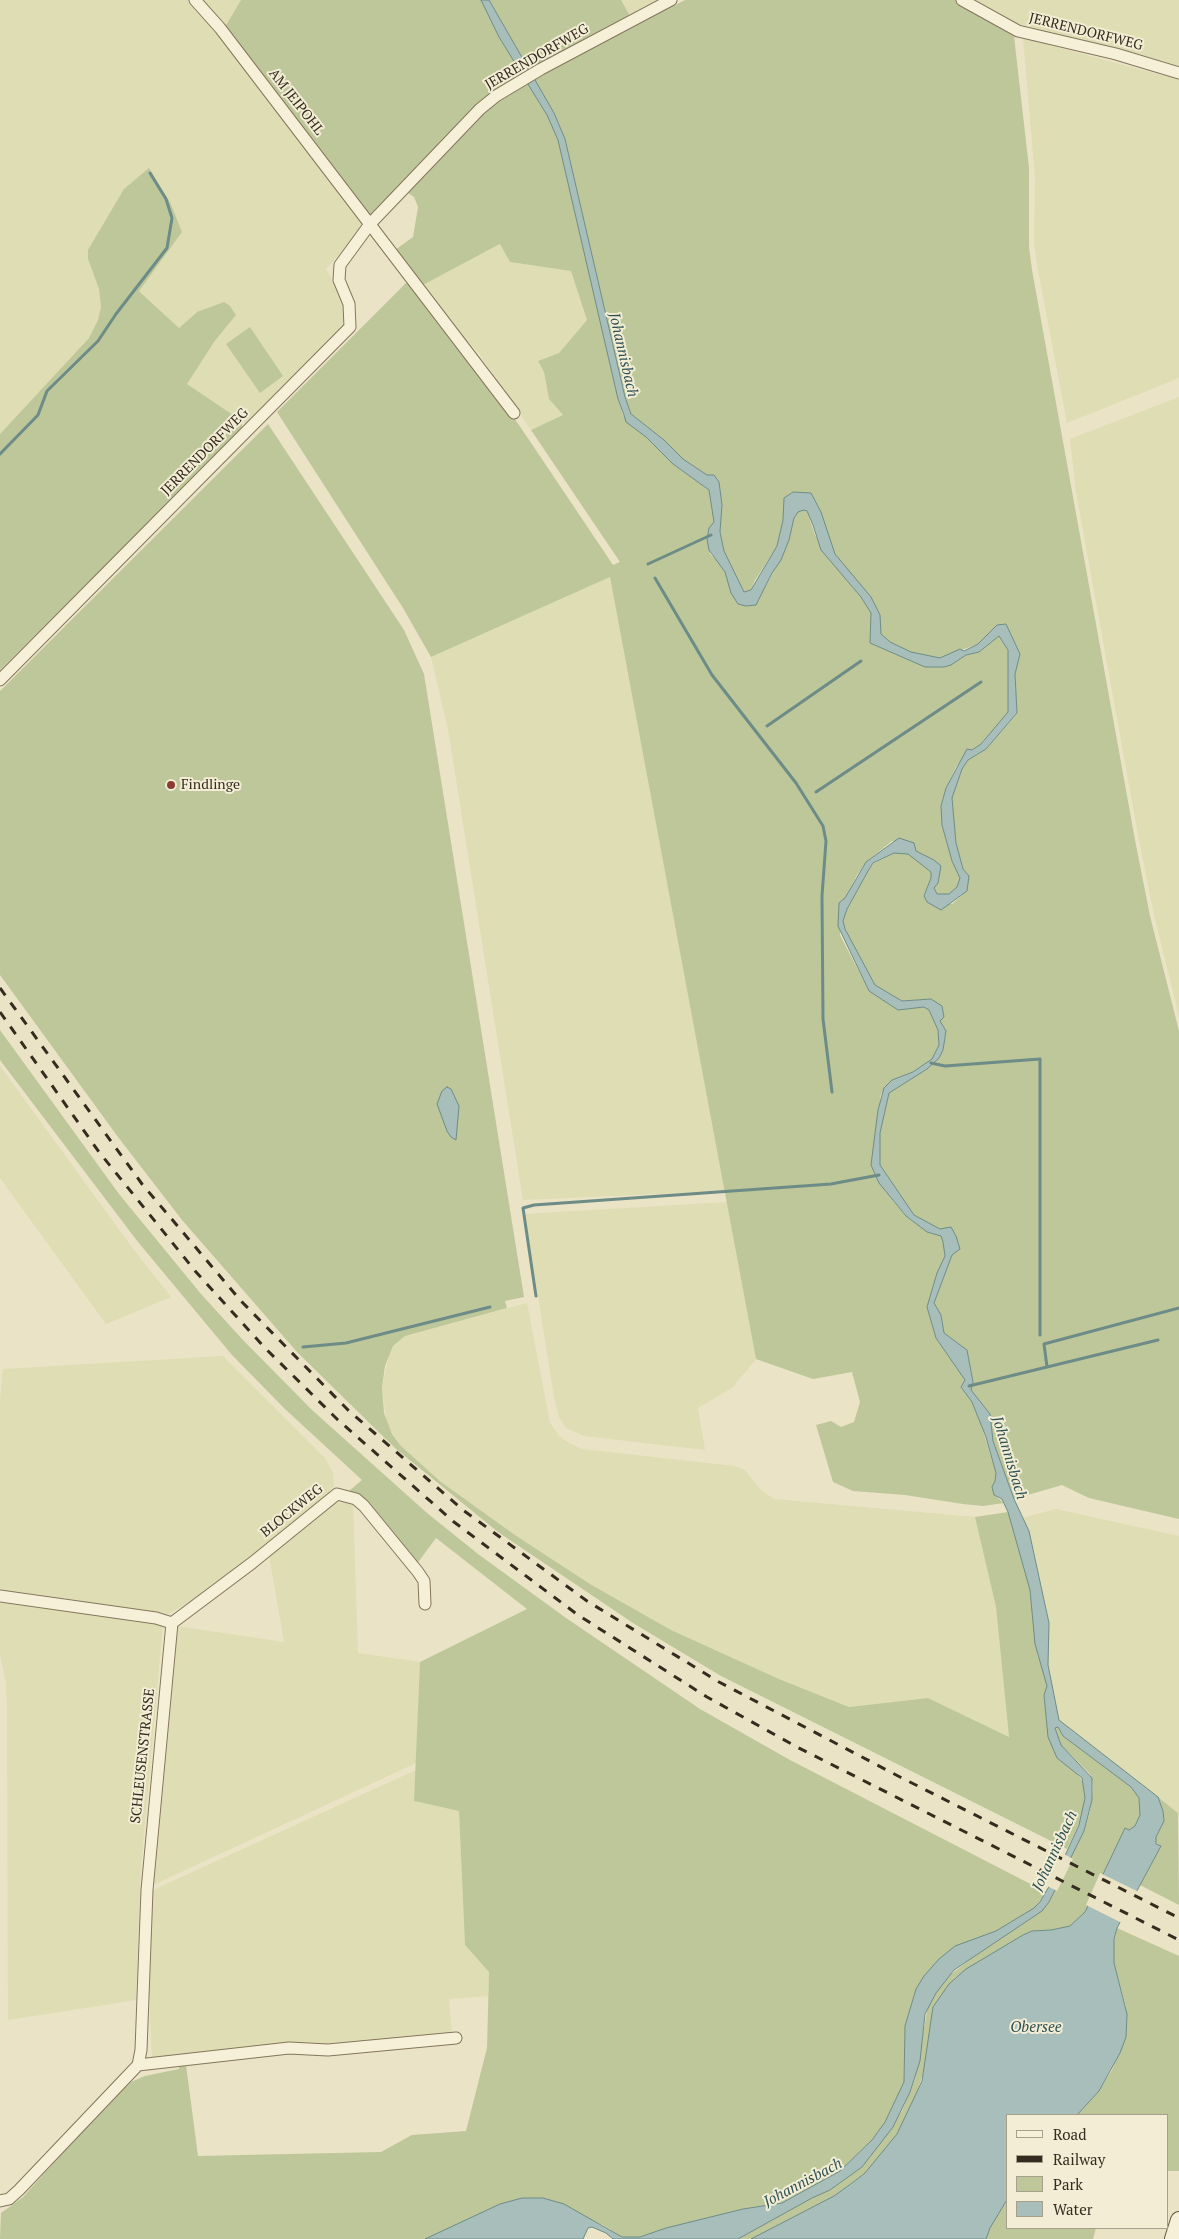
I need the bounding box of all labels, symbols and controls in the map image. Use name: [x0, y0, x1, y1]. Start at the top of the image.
street label: JERRENDORFWEG: [1027, 10, 1145, 54]
street label: JERRENDORFWEG: [482, 21, 592, 93]
street label: AM JEIPOHL: [265, 66, 327, 138]
water label: Johannisbach: [605, 311, 641, 399]
street label: JERRENDORFWEG: [158, 405, 252, 499]
place label: Findlinge: [181, 777, 240, 793]
marker: Findlinge: [165, 779, 177, 791]
water label: Johannisbach: [988, 1414, 1030, 1502]
street label: BLOCKWEG: [257, 1481, 327, 1541]
street label: SCHLEUSENSTRASSE: [128, 1688, 158, 1824]
water label: Johannisbach: [1029, 1808, 1081, 1894]
water label: Obersee: [1010, 2019, 1062, 2037]
legend: [1006, 2114, 1169, 2229]
text: Road: [1053, 2124, 1086, 2144]
text: Railway: [1053, 2149, 1105, 2169]
water label: Johannisbach: [761, 2155, 845, 2211]
text: Park: [1053, 2174, 1083, 2194]
text: Water: [1053, 2199, 1092, 2219]

